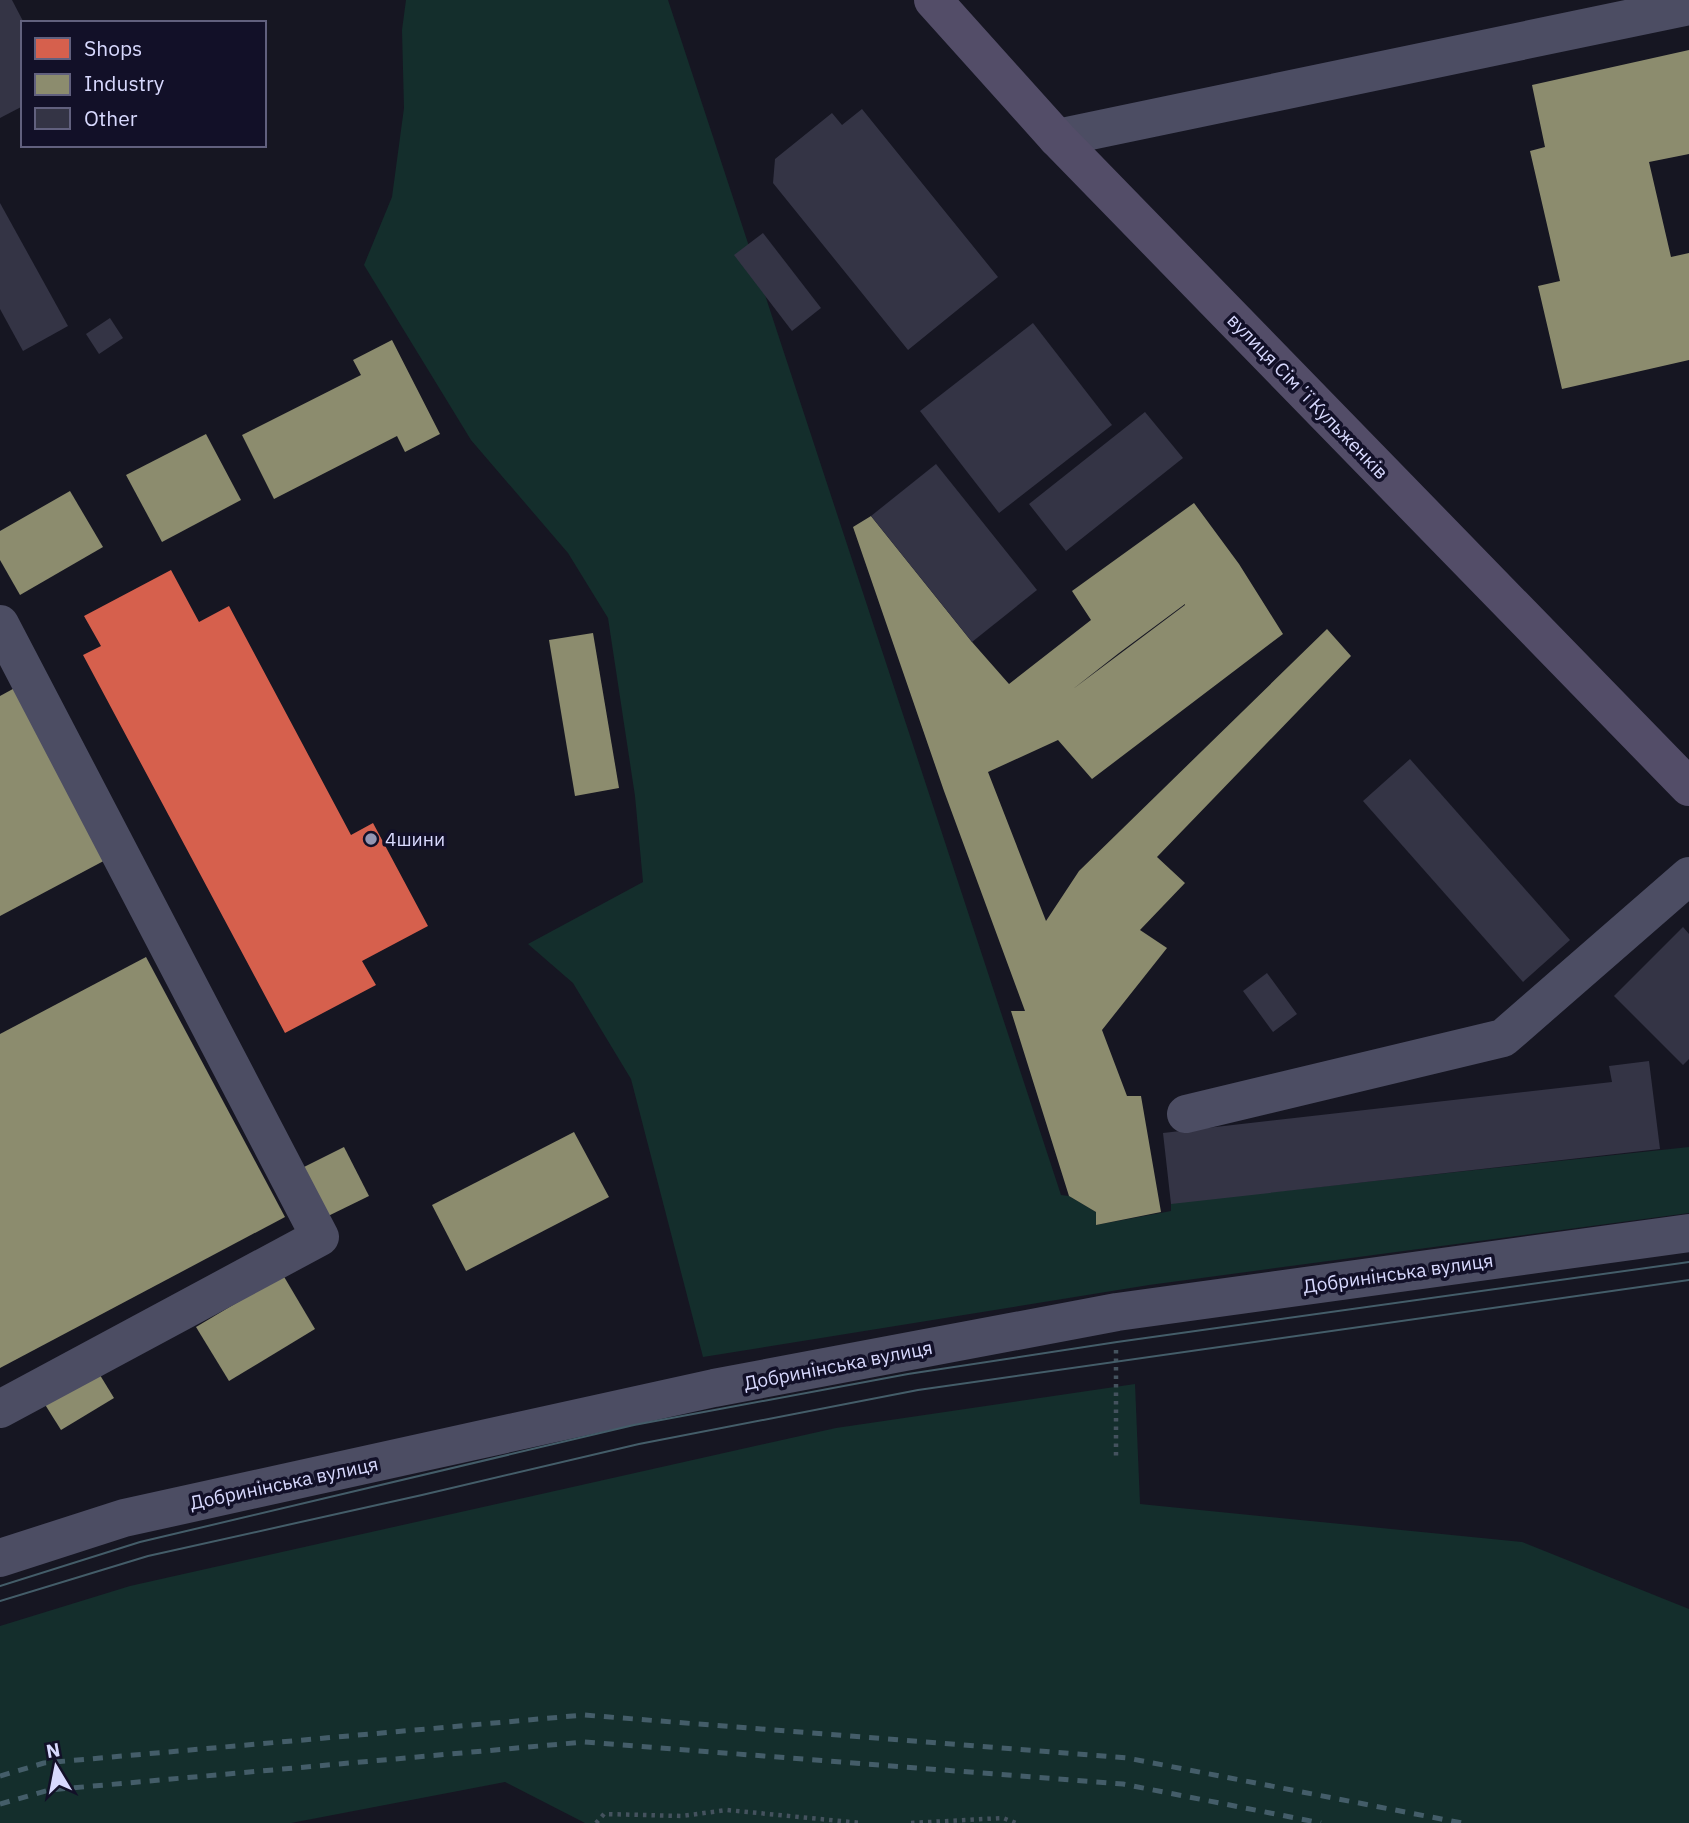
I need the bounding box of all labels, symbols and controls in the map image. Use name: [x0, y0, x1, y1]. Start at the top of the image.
legend: [21, 21, 266, 147]
text: Shops: [84, 34, 142, 62]
text: Industry: [84, 69, 165, 97]
text: Other: [84, 104, 138, 132]
street label: вулиця Сімʼї Кульженків: [1222, 308, 1394, 484]
place label: 4шини: [385, 827, 445, 851]
marker: 4шини: [363, 831, 379, 847]
street label: Добринінська вулиця: [1301, 1248, 1495, 1298]
street label: Добринінська вулиця: [742, 1335, 934, 1395]
street label: Добринінська вулиця: [188, 1451, 380, 1515]
north arrow: [21, 1732, 91, 1802]
text: N: [44, 1737, 62, 1763]

